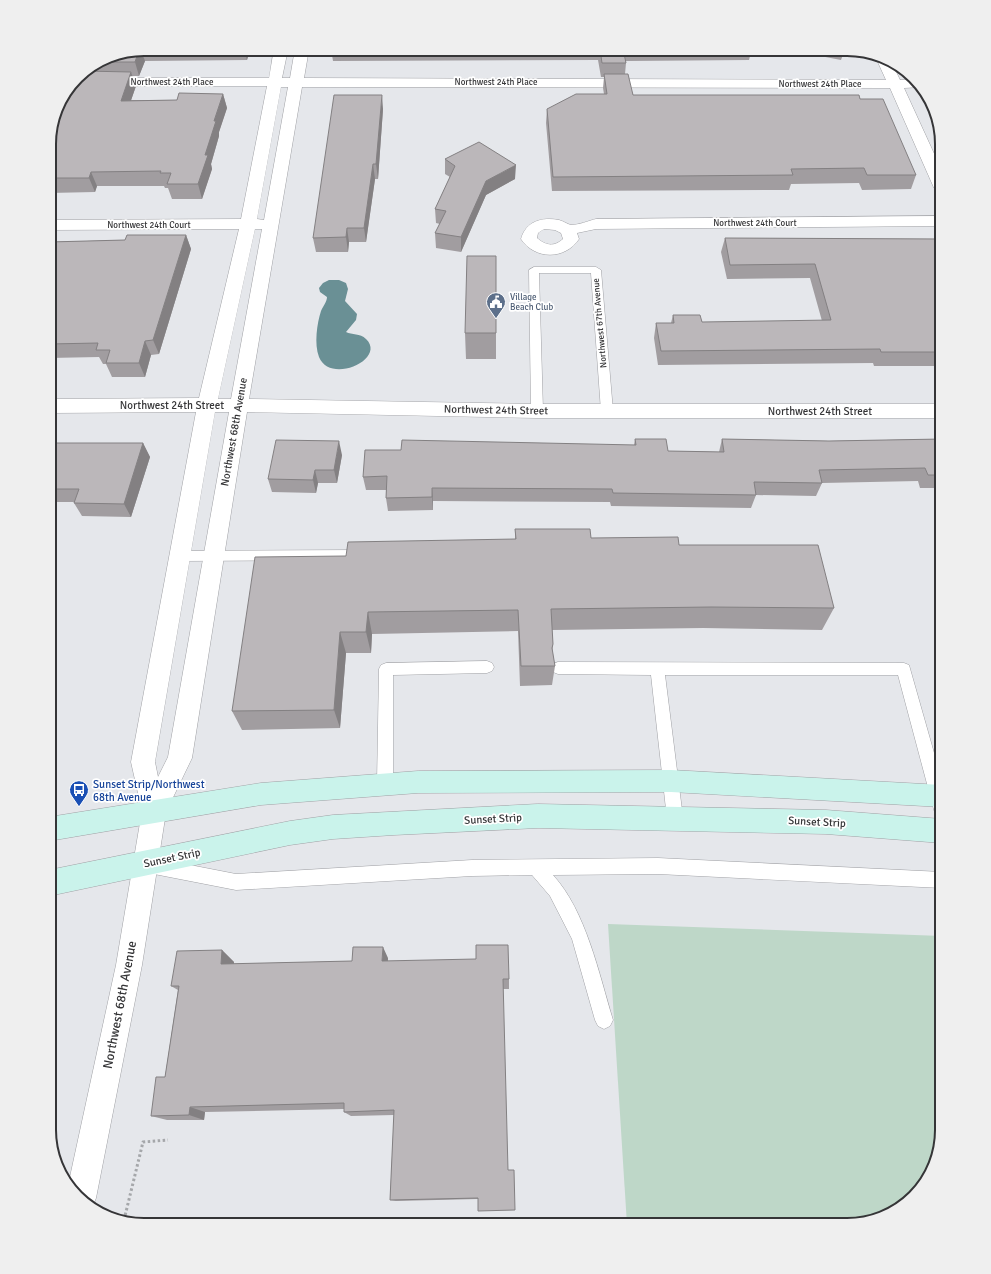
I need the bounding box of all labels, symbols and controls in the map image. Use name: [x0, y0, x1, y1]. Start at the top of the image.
street label: Northwest 24th Place: [131, 77, 214, 88]
street label: Northwest 24th Place: [455, 77, 538, 88]
street label: Northwest 24th Place: [779, 79, 862, 90]
street label: Northwest 24th Court: [713, 218, 797, 229]
street label: Northwest 24th Court: [107, 220, 191, 231]
street label: Northwest 67th Avenue: [591, 277, 609, 368]
public building icon: Village Beach Club: [485, 291, 507, 319]
place label: Village Beach Club: [510, 292, 553, 313]
street label: Northwest 68th Avenue: [218, 377, 250, 487]
street label: Northwest 24th Street: [120, 399, 224, 412]
street label: Northwest 24th Street: [444, 403, 548, 417]
street label: Northwest 24th Street: [768, 405, 872, 418]
place label: Sunset Strip/Northwest 68th Avenue: [93, 778, 205, 804]
bus stop icon: Sunset Strip/Northwest 68th Avenue: [68, 779, 90, 807]
street label: Sunset Strip: [464, 811, 522, 827]
street label: Sunset Strip: [788, 814, 846, 830]
street label: Sunset Strip: [142, 846, 202, 870]
street label: Northwest 68th Avenue: [100, 940, 140, 1070]

